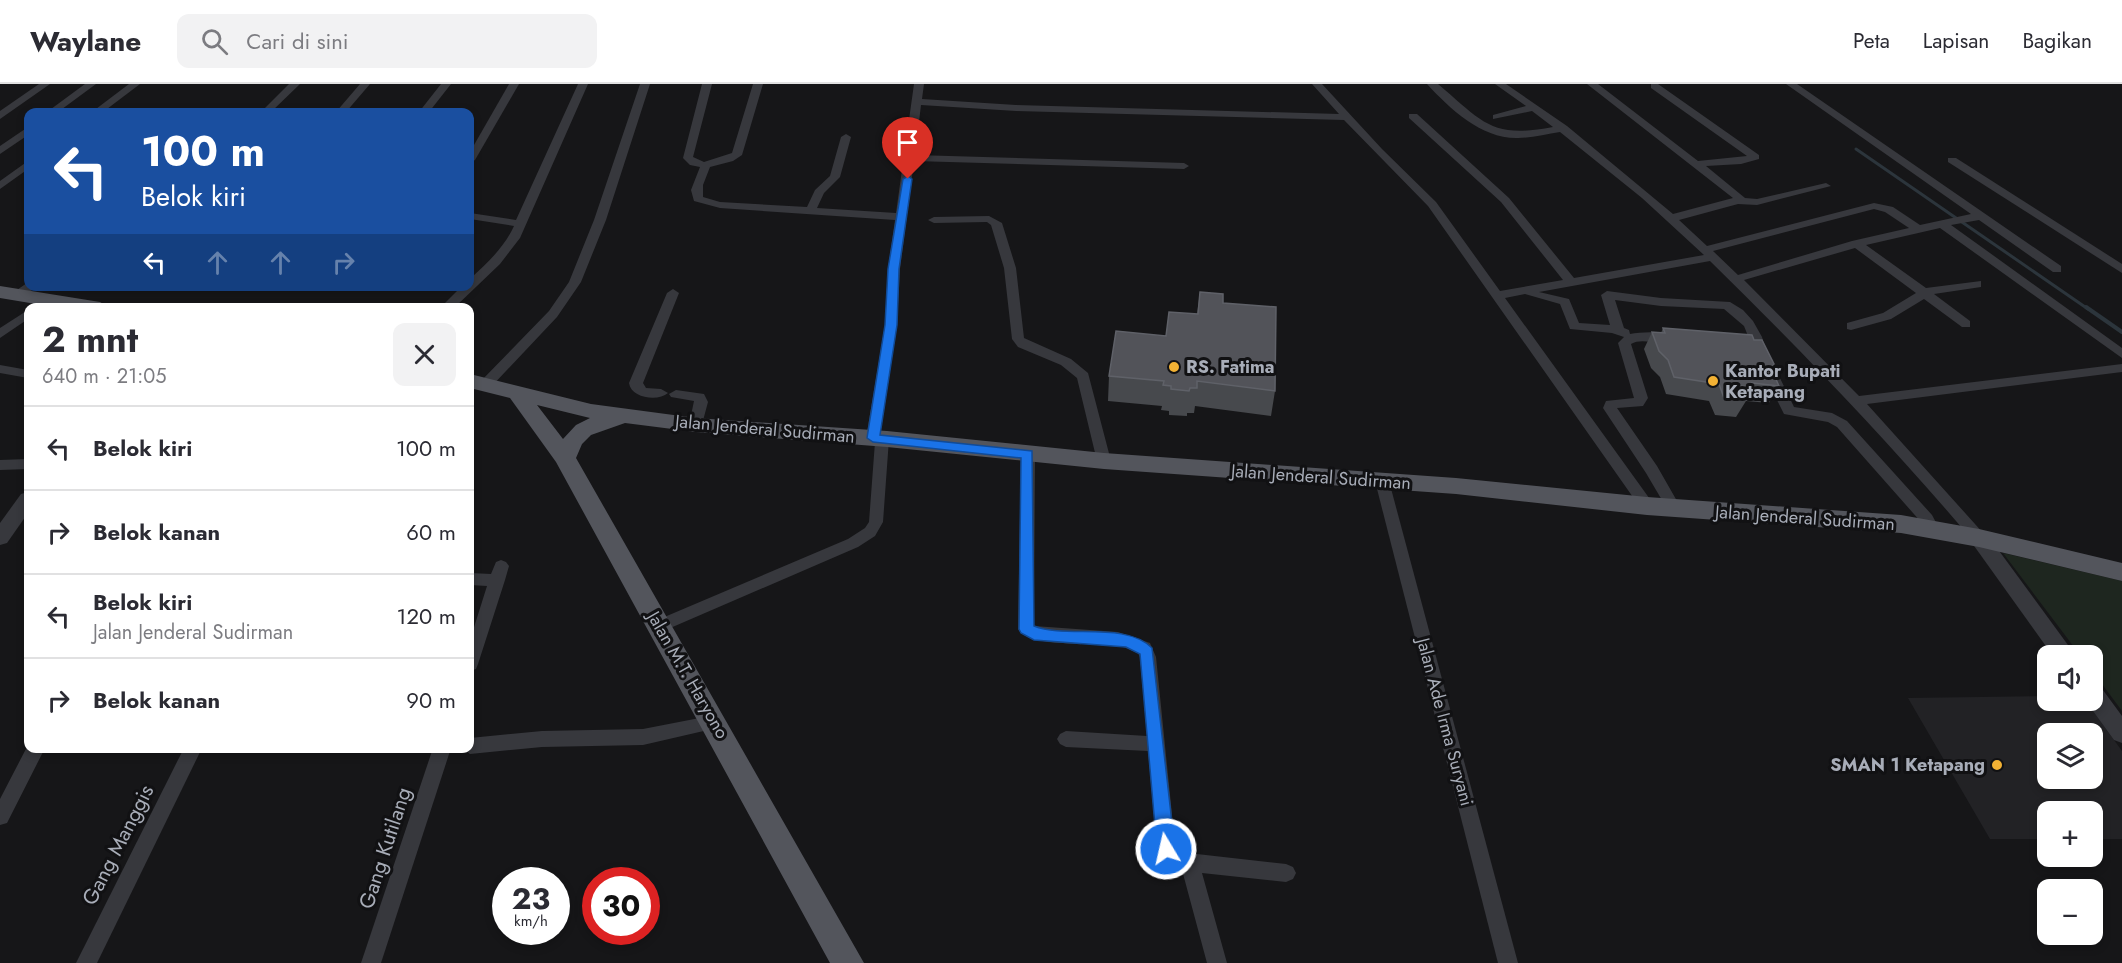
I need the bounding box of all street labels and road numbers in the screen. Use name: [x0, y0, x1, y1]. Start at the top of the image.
street label: Jalan Jenderal Sudirman: [672, 408, 856, 450]
street label: Jalan Jenderal Sudirman: [1228, 458, 1412, 496]
street label: Jalan Jenderal Sudirman: [1712, 499, 1896, 537]
street label: Jalan M.T. Haryono: [640, 605, 735, 744]
street label: Jalan Ade Irma Suryani: [1410, 633, 1480, 809]
street label: Gang Manggis: [75, 780, 161, 910]
street label: Gang Kutilang: [351, 783, 419, 913]

